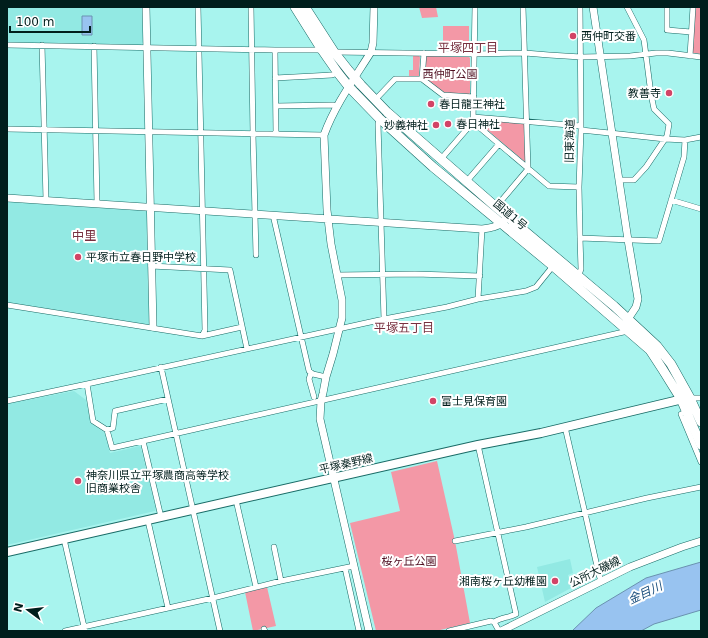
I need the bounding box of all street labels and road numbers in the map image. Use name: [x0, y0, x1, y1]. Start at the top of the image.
street label: 旧東海道: [563, 119, 577, 163]
street label: 国道1号: [491, 197, 529, 233]
street label: 平塚秦野線: [318, 451, 374, 477]
street label: 公所大磯線: [567, 554, 623, 590]

